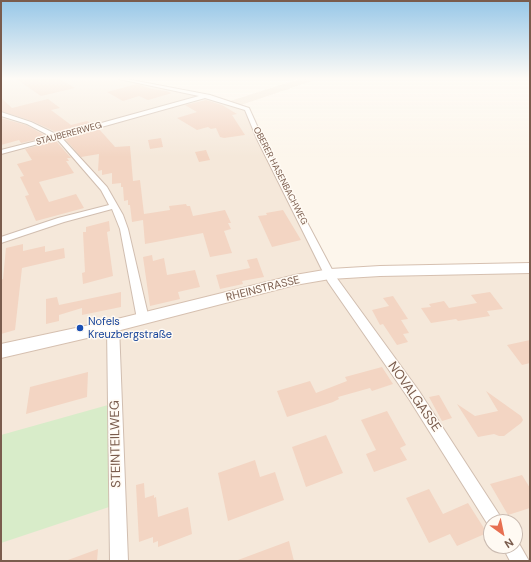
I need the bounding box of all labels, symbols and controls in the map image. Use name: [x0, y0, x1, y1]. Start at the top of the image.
street label: STAUBERERWEG: [35, 120, 103, 148]
street label: OBERER HASENBACHWEG: [251, 125, 309, 227]
street label: RHEINSTRASSE: [225, 273, 301, 305]
place label: Nofels Kreuzbergstraße: [88, 315, 172, 341]
marker: Nofels Kreuzbergstraße: [75, 323, 85, 333]
street label: NOVALGASSE: [384, 359, 444, 435]
street label: STEINTEILWEG: [107, 400, 125, 488]
north arrow: [483, 514, 523, 554]
text: N: [502, 535, 516, 551]

